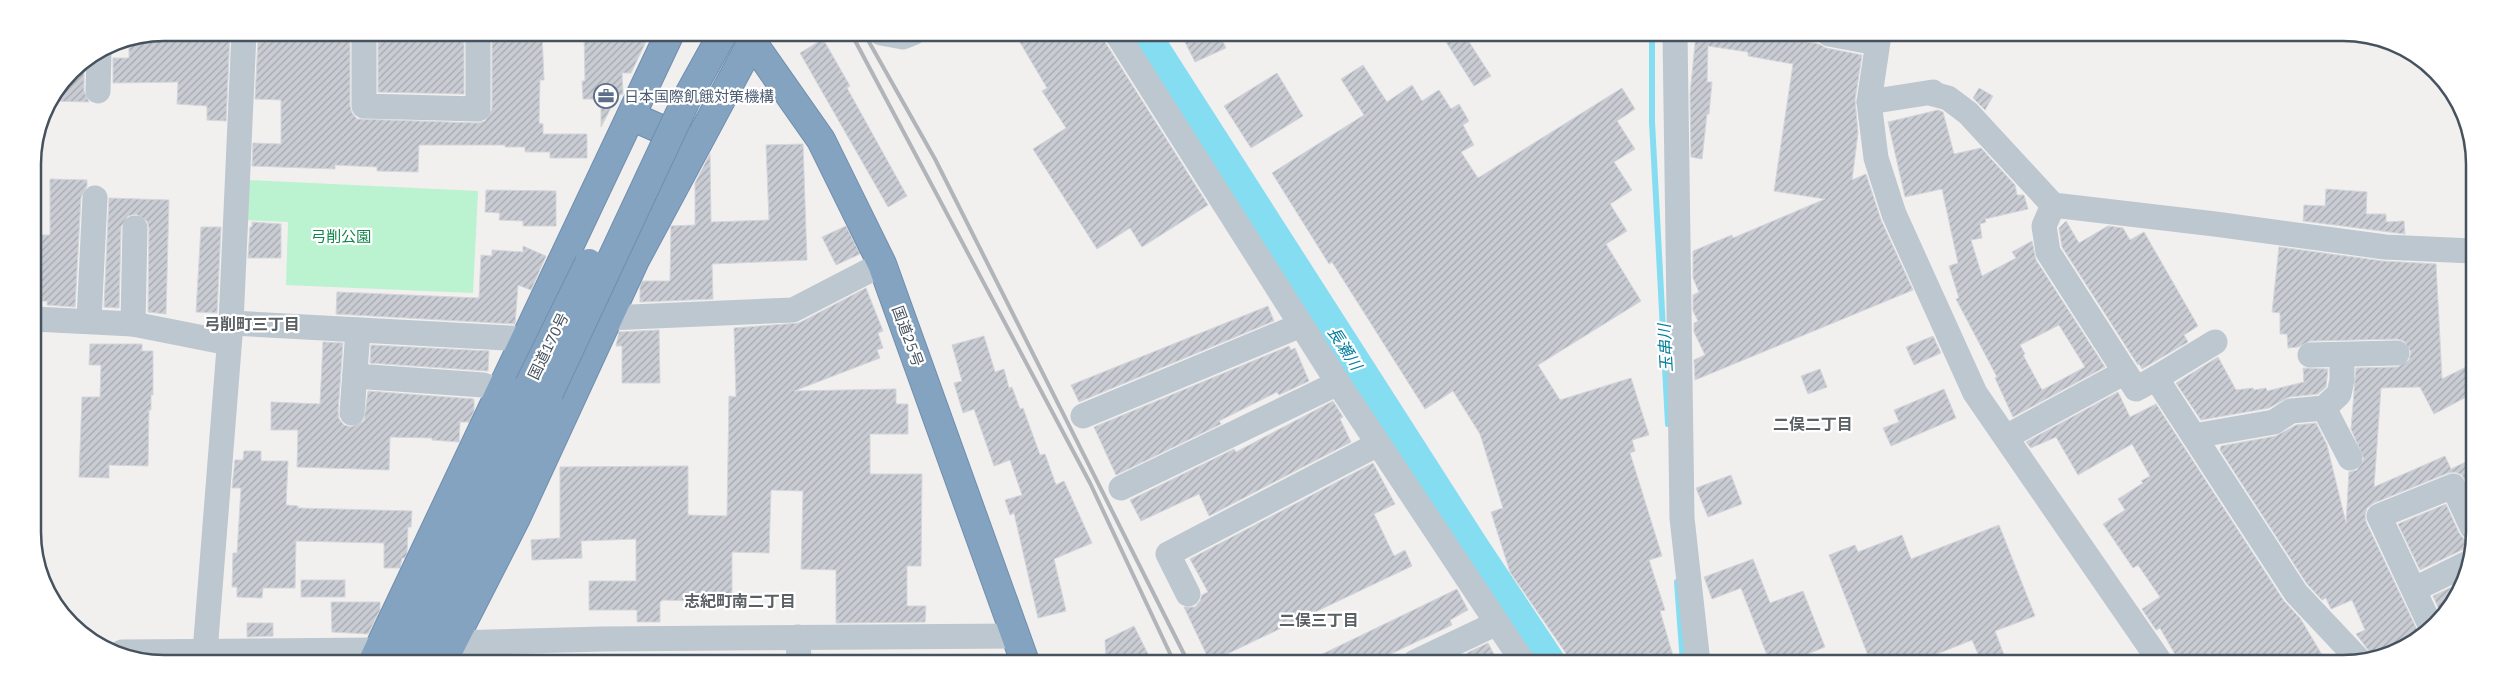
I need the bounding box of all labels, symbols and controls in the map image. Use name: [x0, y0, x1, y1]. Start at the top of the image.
office icon: 日本国際飢餓対策機構: [593, 83, 619, 109]
place label: 日本国際飢餓対策機構: [624, 87, 774, 106]
park label: 弓削公園: [311, 227, 371, 246]
street label: 国道25号: [888, 303, 928, 369]
street label: 国道170号: [524, 309, 572, 383]
district label: 弓削町三丁目: [204, 314, 300, 334]
water label: 長瀬川: [1324, 322, 1368, 375]
water label: 玉串川: [1654, 322, 1676, 372]
district label: 二俣二丁目: [1773, 414, 1853, 434]
district label: 志紀町南二丁目: [684, 591, 796, 611]
district label: 二俣三丁目: [1279, 610, 1359, 630]

